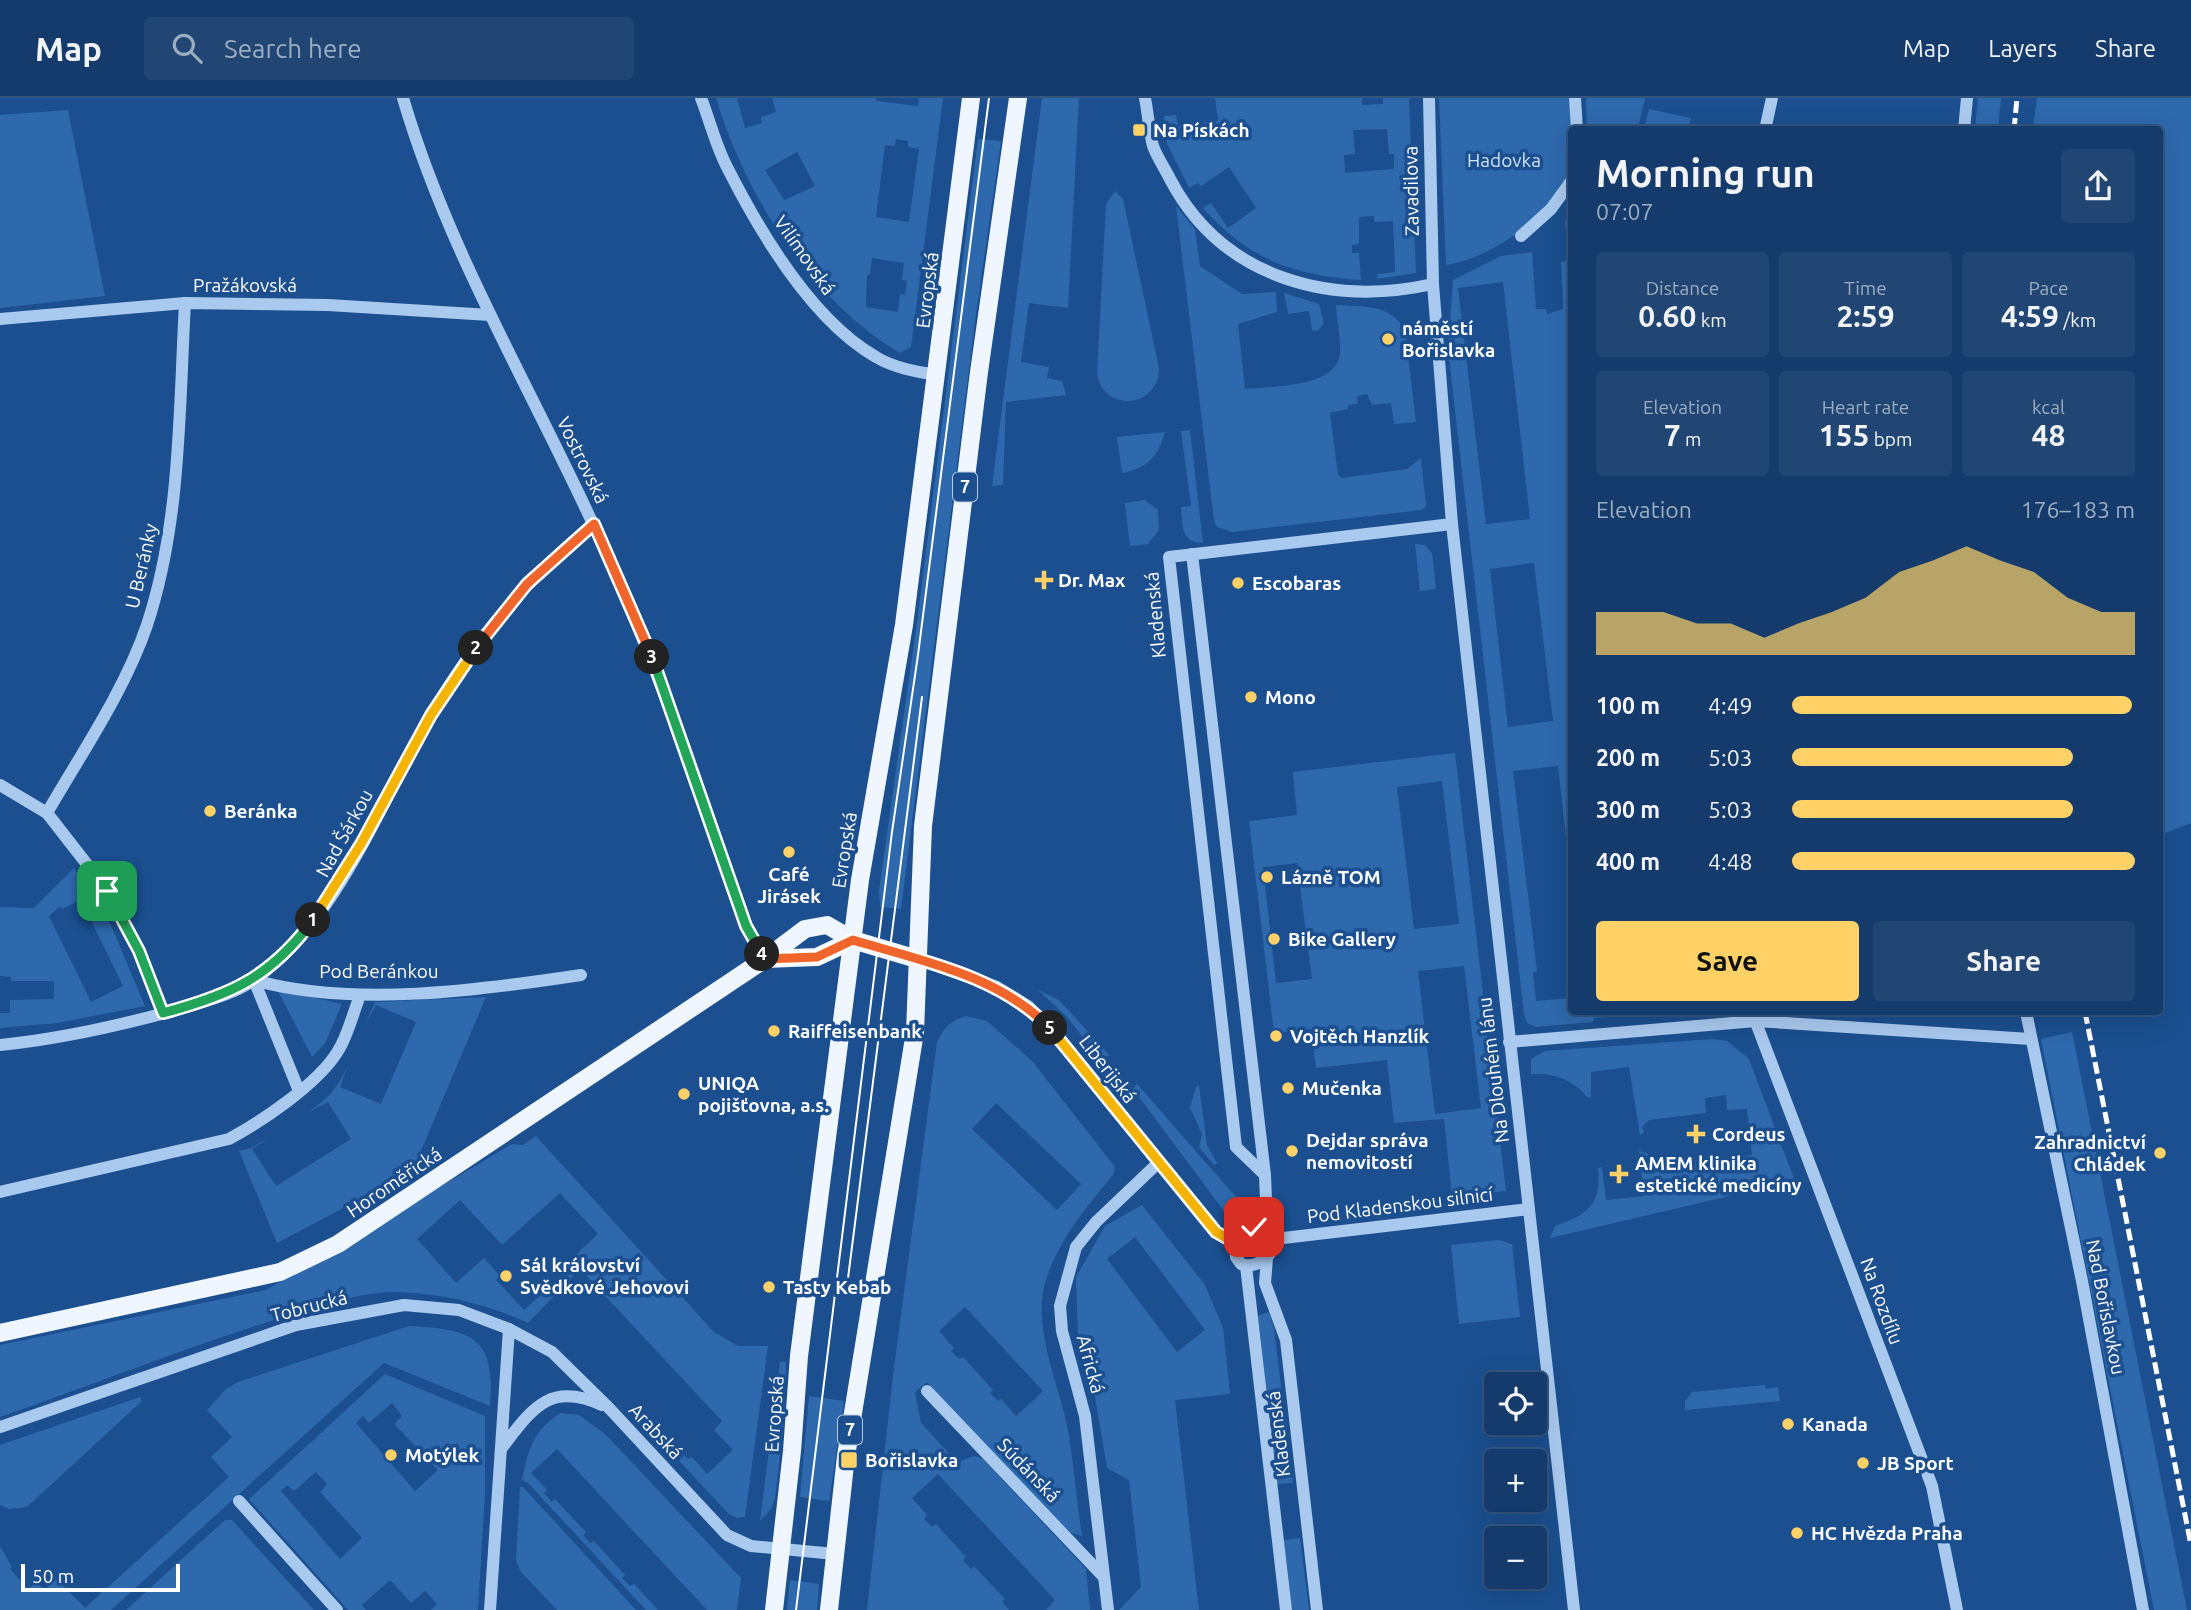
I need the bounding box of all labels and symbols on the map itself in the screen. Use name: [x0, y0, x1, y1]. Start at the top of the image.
place label: Na Pískách: [1153, 119, 1250, 141]
marker: Na Pískách: [1131, 122, 1147, 138]
street label: Zavadilova: [1399, 146, 1423, 236]
park label: Hadovka: [1467, 149, 1541, 171]
street label: Vilímovská: [770, 211, 840, 299]
street label: Evropská: [911, 251, 943, 329]
street label: Pražákovská: [193, 274, 297, 296]
place label: náměstí Bořislavka: [1402, 317, 1495, 361]
marker: náměstí Bořislavka: [1380, 331, 1396, 347]
street label: Vostrovská: [553, 413, 613, 507]
road number: 7: [953, 472, 977, 502]
street label: U Beránky: [121, 521, 161, 611]
place label: Dr. Max: [1058, 569, 1126, 591]
street label: Kladenská: [1140, 571, 1170, 659]
marker: Dr. Max: [1036, 572, 1052, 588]
place label: Escobaras: [1252, 572, 1341, 594]
marker: Escobaras: [1230, 575, 1246, 591]
pin: 2: [458, 630, 494, 666]
pin: 3: [634, 640, 670, 674]
place label: Mono: [1265, 686, 1316, 708]
marker: Mono: [1243, 689, 1259, 705]
street label: Nad Šárkou: [311, 785, 377, 881]
place label: Beránka: [224, 800, 297, 822]
marker: Beránka: [202, 803, 218, 819]
street label: Evropská: [827, 810, 861, 890]
marker: Café Jirásek: [781, 844, 797, 860]
pin: [77, 861, 137, 921]
place label: Café Jirásek: [757, 863, 821, 907]
place label: Lázně TOM: [1281, 866, 1381, 888]
marker: Lázně TOM: [1259, 869, 1275, 885]
pin: 1: [296, 902, 330, 938]
place label: Bike Gallery: [1288, 928, 1396, 950]
marker: Bike Gallery: [1266, 931, 1282, 947]
pin: 4: [744, 936, 780, 972]
street label: Pod Beránkou: [319, 960, 439, 982]
street label: Na Dlouhém lánu: [1473, 996, 1513, 1144]
pin: 5: [1032, 1010, 1068, 1046]
place label: Raiffeisenbank: [788, 1020, 922, 1042]
marker: Raiffeisenbank: [766, 1023, 782, 1039]
place label: Vojtěch Hanzlík: [1290, 1025, 1429, 1047]
marker: Vojtěch Hanzlík: [1268, 1028, 1284, 1044]
street label: Liberijská: [1075, 1031, 1141, 1107]
place label: UNIQA pojišťovna, a.s.: [698, 1072, 829, 1116]
place label: Mučenka: [1302, 1077, 1382, 1099]
marker: Mučenka: [1280, 1080, 1296, 1096]
marker: UNIQA pojišťovna, a.s.: [676, 1086, 692, 1102]
place label: Cordeus: [1712, 1123, 1786, 1145]
marker: Cordeus: [1686, 1124, 1706, 1144]
place label: Dejdar správa nemovitostí: [1306, 1129, 1429, 1173]
place label: Zahradnictví Chládek: [2034, 1131, 2147, 1175]
street label: Horoměřická: [342, 1142, 446, 1222]
marker: Dejdar správa nemovitostí: [1284, 1143, 1300, 1159]
marker: Zahradnictví Chládek: [2152, 1145, 2168, 1161]
place label: AMEM klinika estetické medicíny: [1635, 1152, 1802, 1196]
marker: AMEM klinika estetické medicíny: [1609, 1164, 1629, 1184]
street label: Pod Kladenskou silnicí: [1306, 1183, 1495, 1227]
pin: [1224, 1197, 1284, 1257]
street label: Nad Bořislavkou: [2082, 1238, 2130, 1376]
place label: Sál království Svědkové Jehovovi: [520, 1254, 689, 1298]
street label: Na Rozdílu: [1856, 1255, 1908, 1347]
marker: Sál království Svědkové Jehovovi: [498, 1268, 514, 1284]
place label: Tasty Kebab: [783, 1276, 891, 1298]
marker: Tasty Kebab: [761, 1279, 777, 1295]
street label: Tobrucká: [268, 1286, 350, 1326]
street label: Africká: [1073, 1332, 1109, 1396]
street label: Evropská: [760, 1375, 788, 1453]
street label: Kladenská: [1262, 1390, 1294, 1478]
street label: Arabská: [625, 1399, 687, 1463]
place label: Kanada: [1802, 1413, 1868, 1435]
road number: 7: [838, 1415, 862, 1444]
marker: Kanada: [1780, 1416, 1796, 1432]
street label: Súdánská: [993, 1434, 1065, 1506]
place label: Motýlek: [405, 1444, 479, 1466]
marker: Motýlek: [383, 1447, 399, 1463]
place label: Bořislavka: [865, 1449, 958, 1471]
marker: Bořislavka: [839, 1450, 859, 1470]
place label: JB Sport: [1877, 1452, 1954, 1474]
marker: JB Sport: [1855, 1455, 1871, 1471]
place label: HC Hvězda Praha: [1811, 1522, 1963, 1544]
marker: HC Hvězda Praha: [1789, 1525, 1805, 1541]
scale bar: [21, 1561, 180, 1593]

